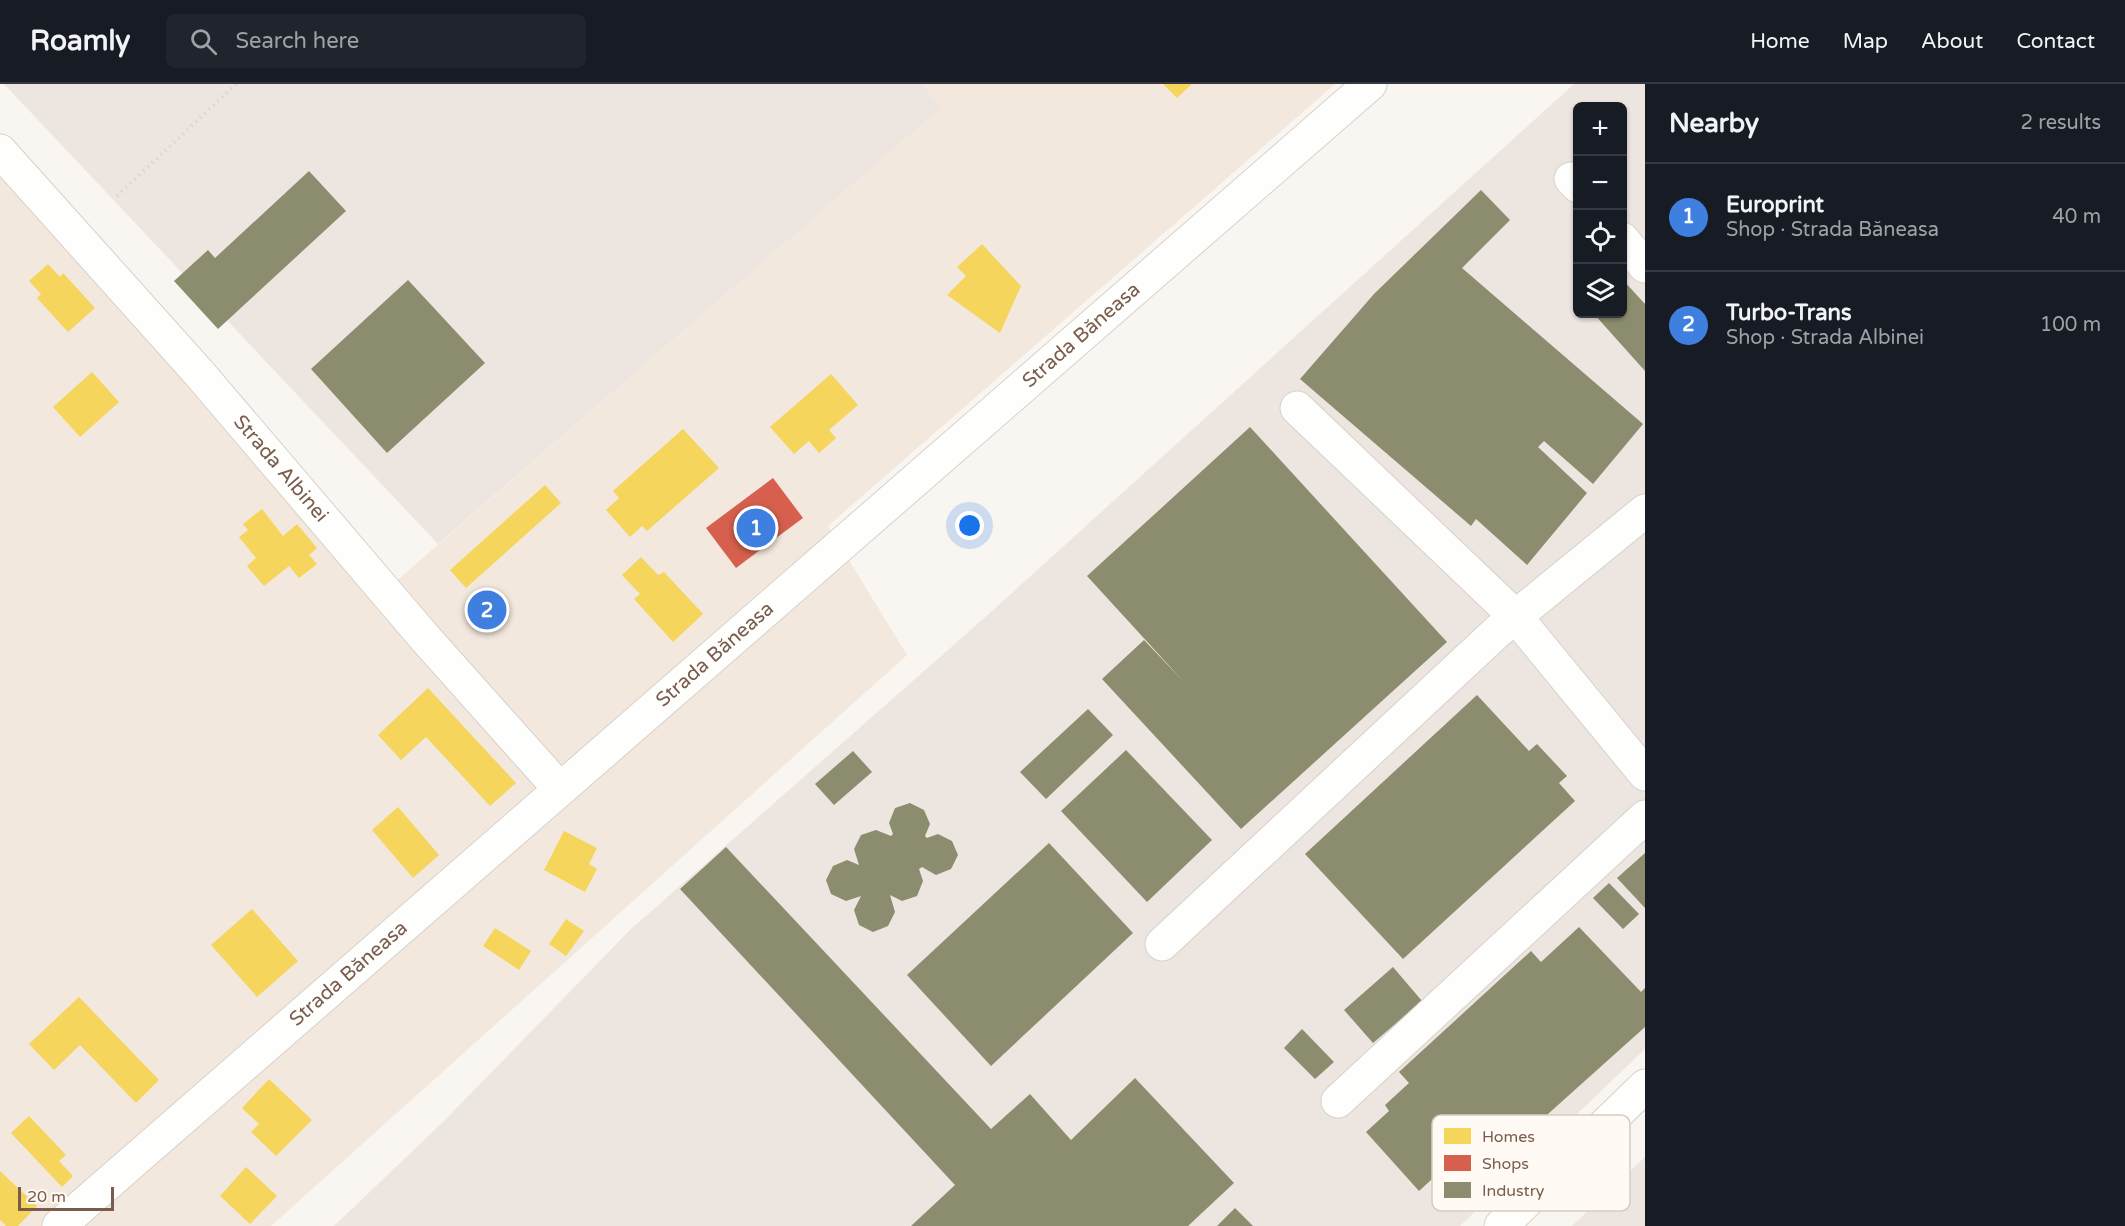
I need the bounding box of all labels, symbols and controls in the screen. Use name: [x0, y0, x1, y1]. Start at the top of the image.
search box: [166, 14, 586, 68]
text: Roamly: [30, 24, 130, 58]
icon: search: [187, 25, 220, 58]
text: Search here: [235, 28, 359, 54]
text: Home: [1750, 29, 1810, 54]
text: Map: [1843, 29, 1888, 54]
text: About: [1921, 29, 1983, 54]
text: Contact: [2016, 29, 2095, 54]
map controls: [1573, 102, 1627, 318]
button: +: [1573, 102, 1627, 156]
text: Nearby: [1669, 108, 1759, 139]
text: 2 results: [2021, 111, 2101, 135]
button: −: [1573, 156, 1627, 210]
text: Europrint: [1726, 192, 1824, 218]
text: 1: [1682, 205, 1695, 229]
text: 40 m: [2052, 205, 2101, 229]
button: locate: [1573, 210, 1627, 264]
text: Shop · Strada Băneasa: [1726, 218, 1939, 242]
button: layers: [1573, 264, 1627, 318]
street label: Strada Băneasa: [1018, 278, 1145, 393]
text: Turbo-Trans: [1726, 300, 1852, 326]
text: 2: [1682, 313, 1695, 337]
text: 100 m: [2040, 313, 2101, 337]
text: Shop · Strada Albinei: [1726, 326, 1924, 350]
street label: Strada Albinei: [228, 410, 333, 527]
pin: 1: [736, 506, 776, 550]
your location: [955, 511, 984, 540]
pin: 2: [468, 588, 506, 632]
street label: Strada Băneasa: [651, 597, 779, 712]
street label: Strada Băneasa: [285, 916, 412, 1032]
legend: [1432, 1115, 1630, 1211]
text: Homes: [1482, 1127, 1535, 1147]
text: Shops: [1482, 1154, 1529, 1174]
text: Industry: [1482, 1181, 1545, 1201]
scale bar: [18, 1184, 114, 1212]
text: 20 m: [27, 1187, 66, 1207]

